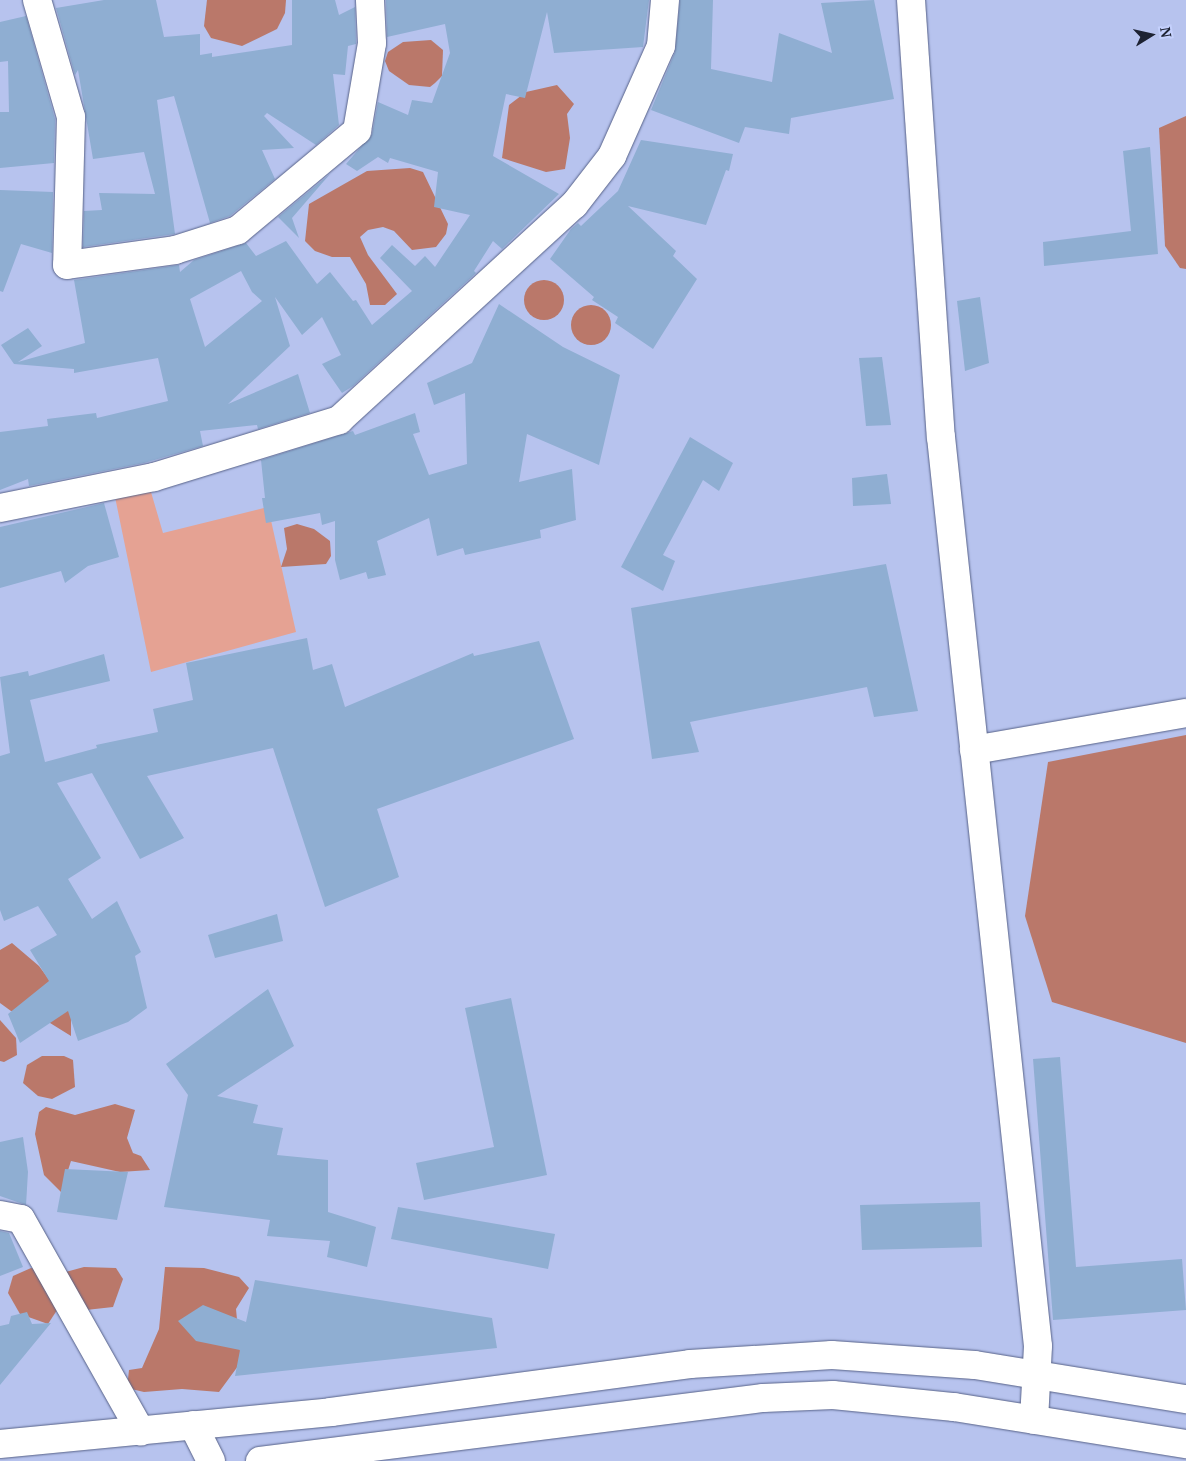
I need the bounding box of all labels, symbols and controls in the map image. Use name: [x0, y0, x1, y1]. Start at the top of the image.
north arrow: [1126, 10, 1176, 60]
text: N: [1156, 25, 1177, 39]

